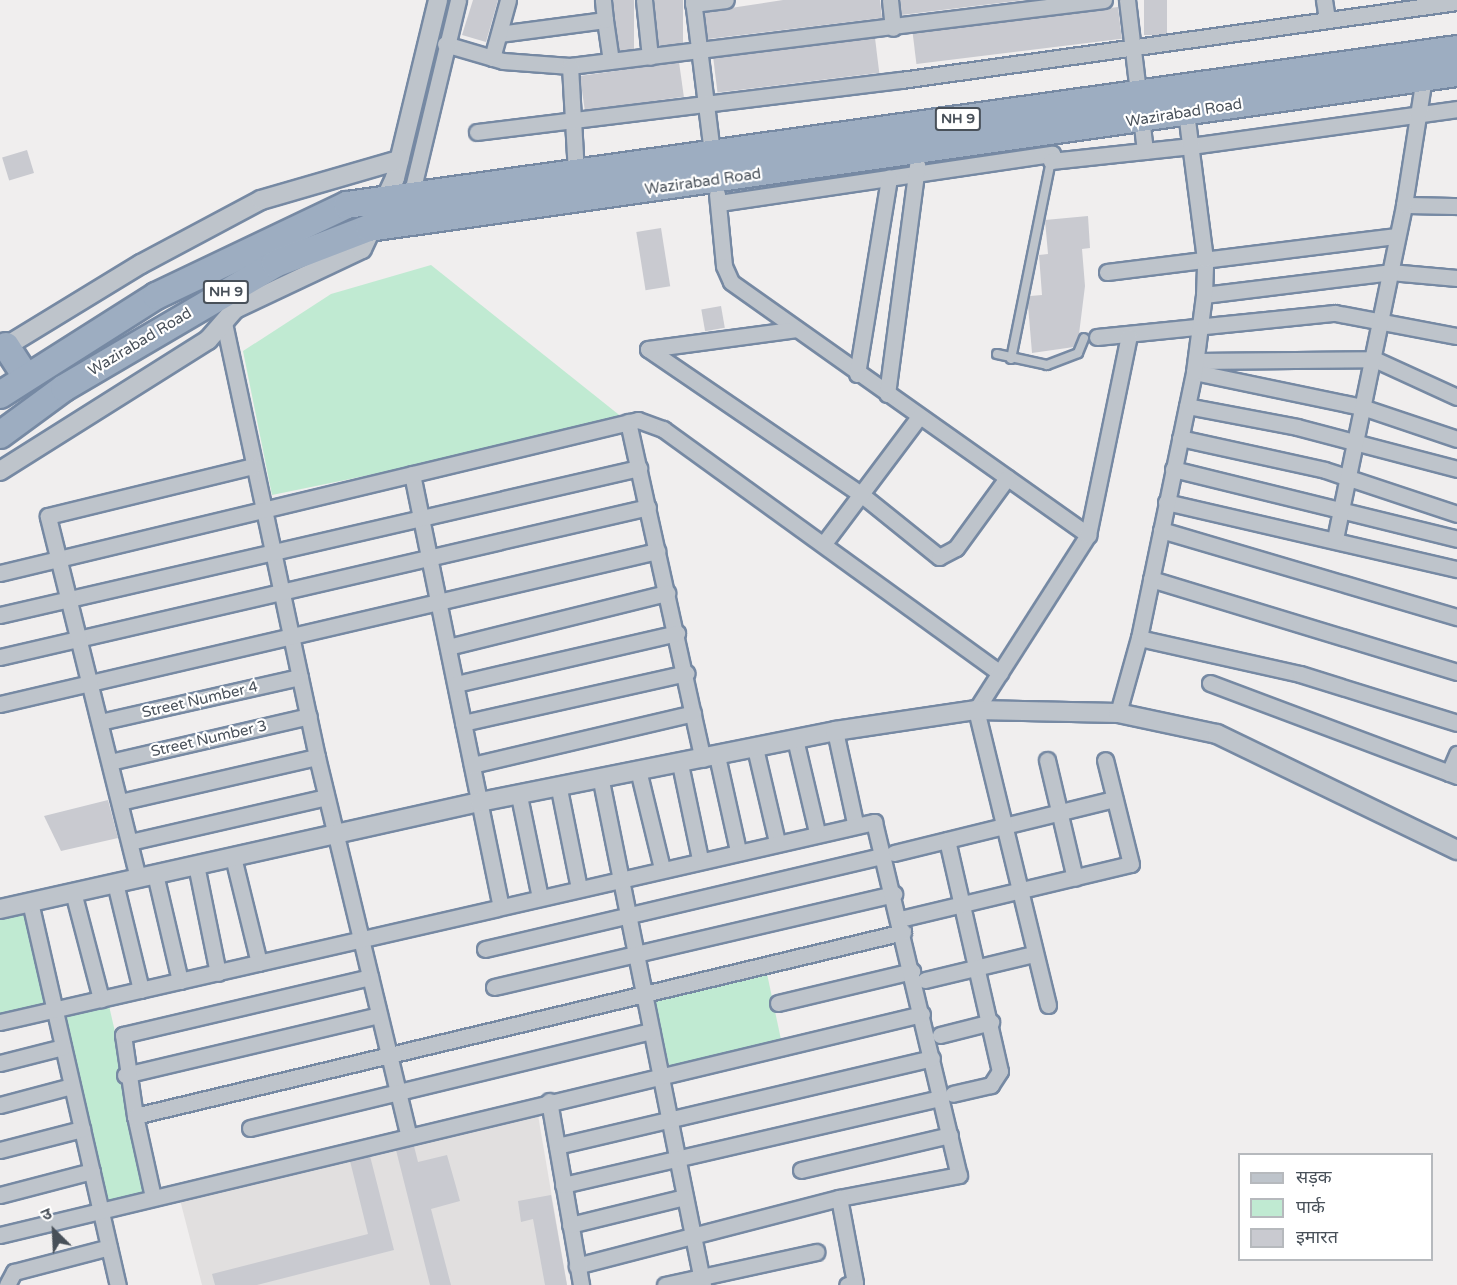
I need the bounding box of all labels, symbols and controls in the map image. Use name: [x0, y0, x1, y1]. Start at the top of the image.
street label: Wazirabad Road: [1125, 95, 1243, 131]
road number: NH 9: [934, 108, 982, 130]
street label: Wazirabad Road: [644, 165, 762, 199]
road number: NH 9: [202, 281, 250, 303]
street label: Wazirabad Road: [85, 304, 195, 380]
street label: Street Number 4: [140, 678, 260, 722]
street label: Street Number 3: [149, 717, 269, 761]
legend: [1238, 1153, 1433, 1261]
text: सड़क: [1296, 1166, 1332, 1188]
text: पार्क: [1296, 1196, 1325, 1218]
north arrow: [24, 1201, 84, 1261]
text: उ: [38, 1204, 55, 1226]
text: इमारत: [1296, 1226, 1338, 1248]

